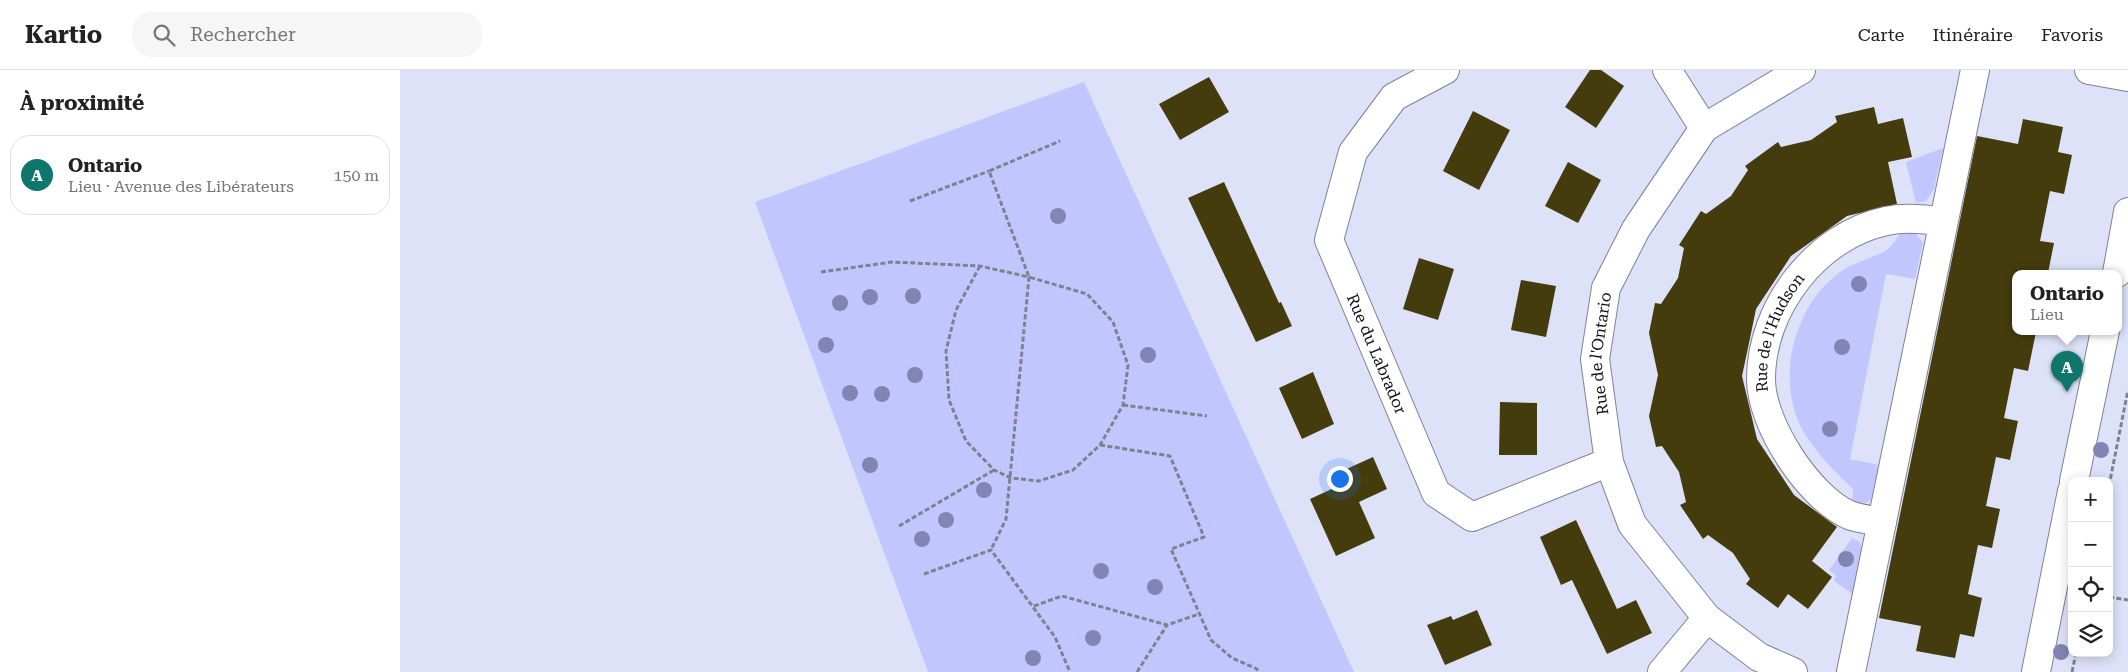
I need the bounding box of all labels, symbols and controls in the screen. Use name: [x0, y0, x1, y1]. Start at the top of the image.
search box: [132, 12, 482, 57]
text: Kartio: [25, 21, 102, 49]
icon: search: [150, 21, 178, 49]
text: Rechercher: [190, 23, 296, 46]
text: Carte: [1858, 24, 1904, 45]
text: Itinéraire: [1932, 24, 2013, 45]
text: Favoris: [2041, 24, 2103, 45]
text: À proximité: [20, 91, 144, 115]
text: Ontario: [68, 154, 142, 177]
text: A: [31, 166, 43, 185]
text: 150 m: [333, 166, 379, 185]
text: Lieu · Avenue des Libérateurs: [68, 177, 294, 196]
street label: Rue de l'Hudson: [1751, 269, 1808, 393]
popup: [2012, 270, 2122, 335]
text: Ontario: [2030, 282, 2104, 305]
street label: Rue du Labrador: [1343, 291, 1411, 417]
street label: Rue de l'Ontario: [1586, 291, 1615, 416]
text: Lieu: [2030, 305, 2064, 324]
pin: A: [2051, 351, 2083, 392]
your location: [1327, 466, 1353, 492]
map controls: [2068, 477, 2113, 657]
button: +: [2068, 477, 2113, 522]
button: −: [2068, 522, 2113, 567]
button: locate: [2068, 567, 2113, 612]
button: layers: [2068, 612, 2113, 657]

